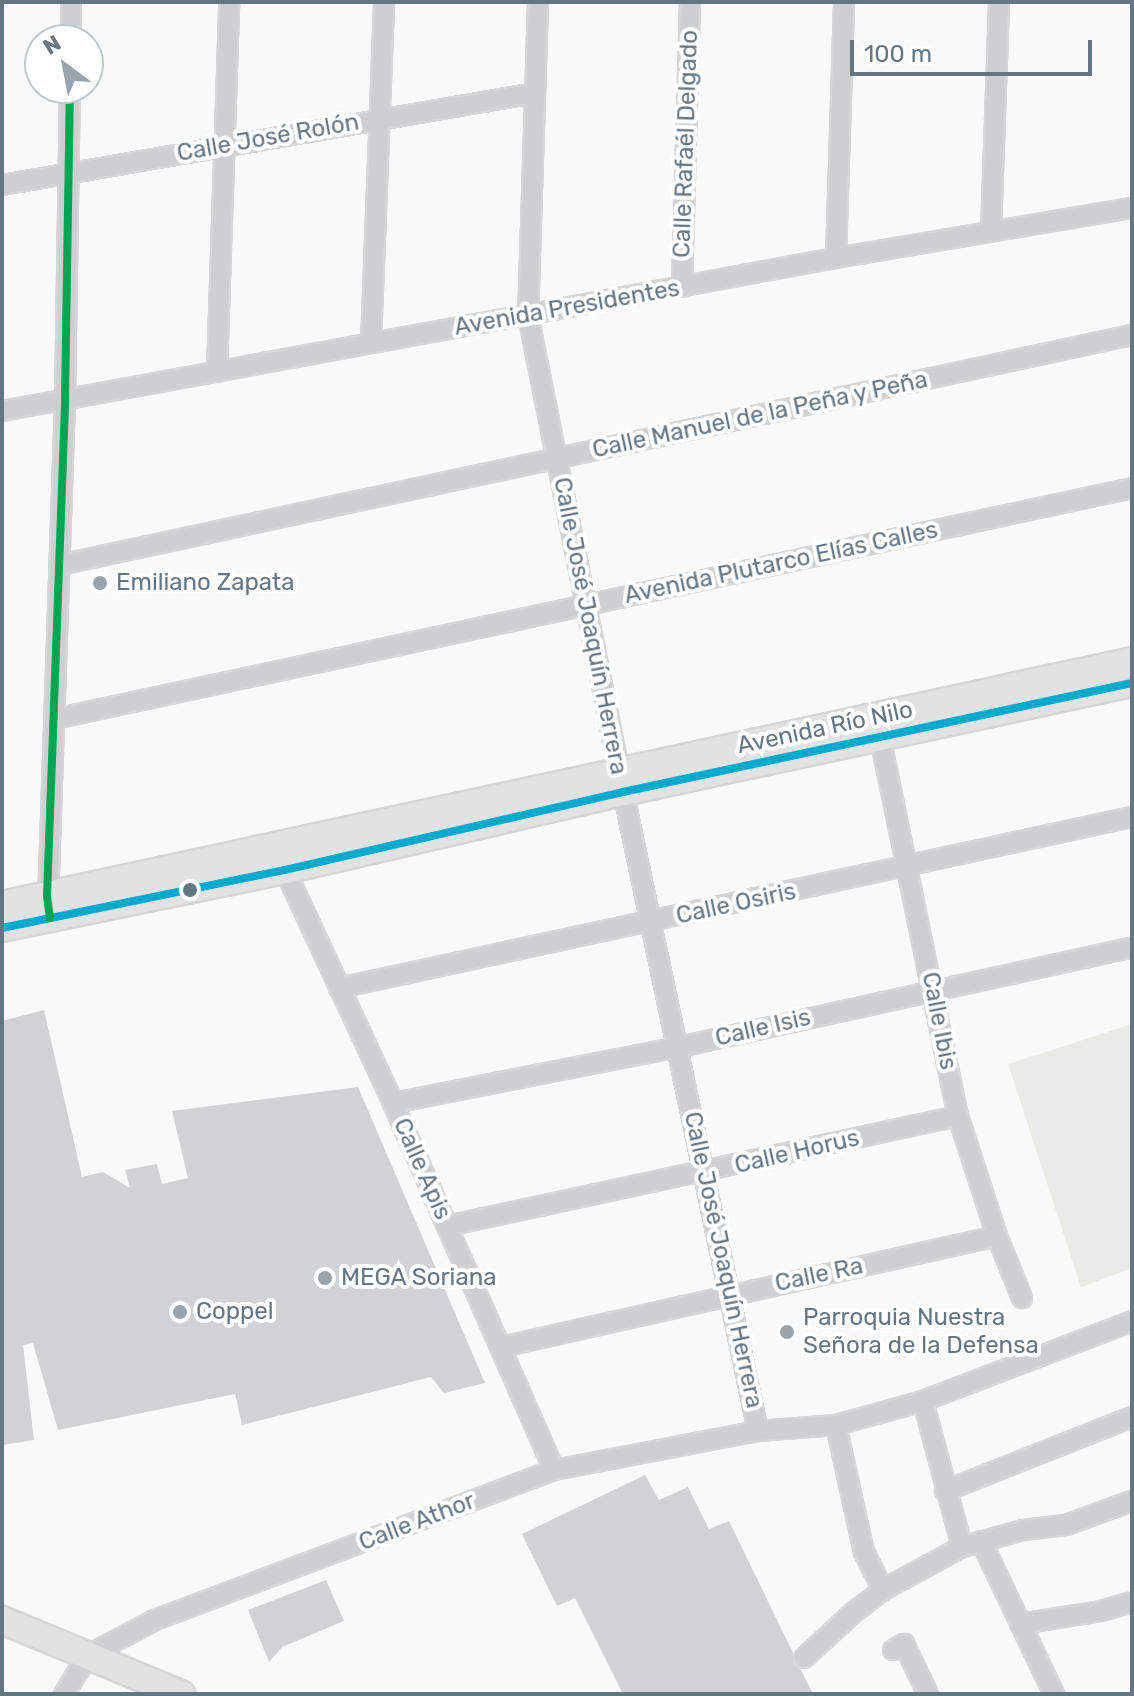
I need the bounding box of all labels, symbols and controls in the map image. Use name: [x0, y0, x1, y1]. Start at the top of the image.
north arrow: [24, 24, 104, 104]
scale bar: [854, 24, 1096, 74]
text: N: [38, 29, 66, 61]
street label: Calle Rafaél Delgado: [668, 30, 704, 258]
text: 100 m: [864, 40, 932, 68]
street label: Calle José Rolón: [175, 108, 361, 168]
street label: Avenida Presidentes: [452, 274, 682, 342]
street label: Calle Manuel de la Peña y Peña: [589, 365, 931, 465]
street label: Calle José Joaquín Herrera: [547, 475, 633, 777]
street label: Avenida Plutarco Elías Calles: [622, 516, 940, 610]
place label: Emiliano Zapata: [116, 569, 294, 597]
marker: Emiliano Zapata: [91, 574, 109, 592]
street label: Avenida Río Nilo: [735, 695, 915, 761]
street label: Calle Osiris: [673, 877, 799, 931]
unlabelled marker: [182, 882, 198, 898]
street label: Calle Ibis: [915, 970, 963, 1072]
street label: Calle Isis: [712, 1003, 814, 1053]
street label: Calle José Joaquín Herrera: [678, 1109, 768, 1411]
street label: Calle Apis: [387, 1114, 457, 1224]
street label: Calle Horus: [732, 1124, 862, 1180]
street label: Calle Ra: [772, 1252, 866, 1298]
place label: MEGA Soriana: [341, 1264, 497, 1292]
marker: MEGA Soriana: [316, 1269, 334, 1287]
place label: Coppel: [196, 1298, 274, 1326]
marker: Coppel: [171, 1303, 189, 1321]
place label: Parroquia Nuestra Señora de la Defensa: [803, 1304, 1039, 1360]
marker: Parroquia Nuestra Señora de la Defensa: [778, 1323, 796, 1341]
street label: Calle Athor: [355, 1487, 479, 1557]

